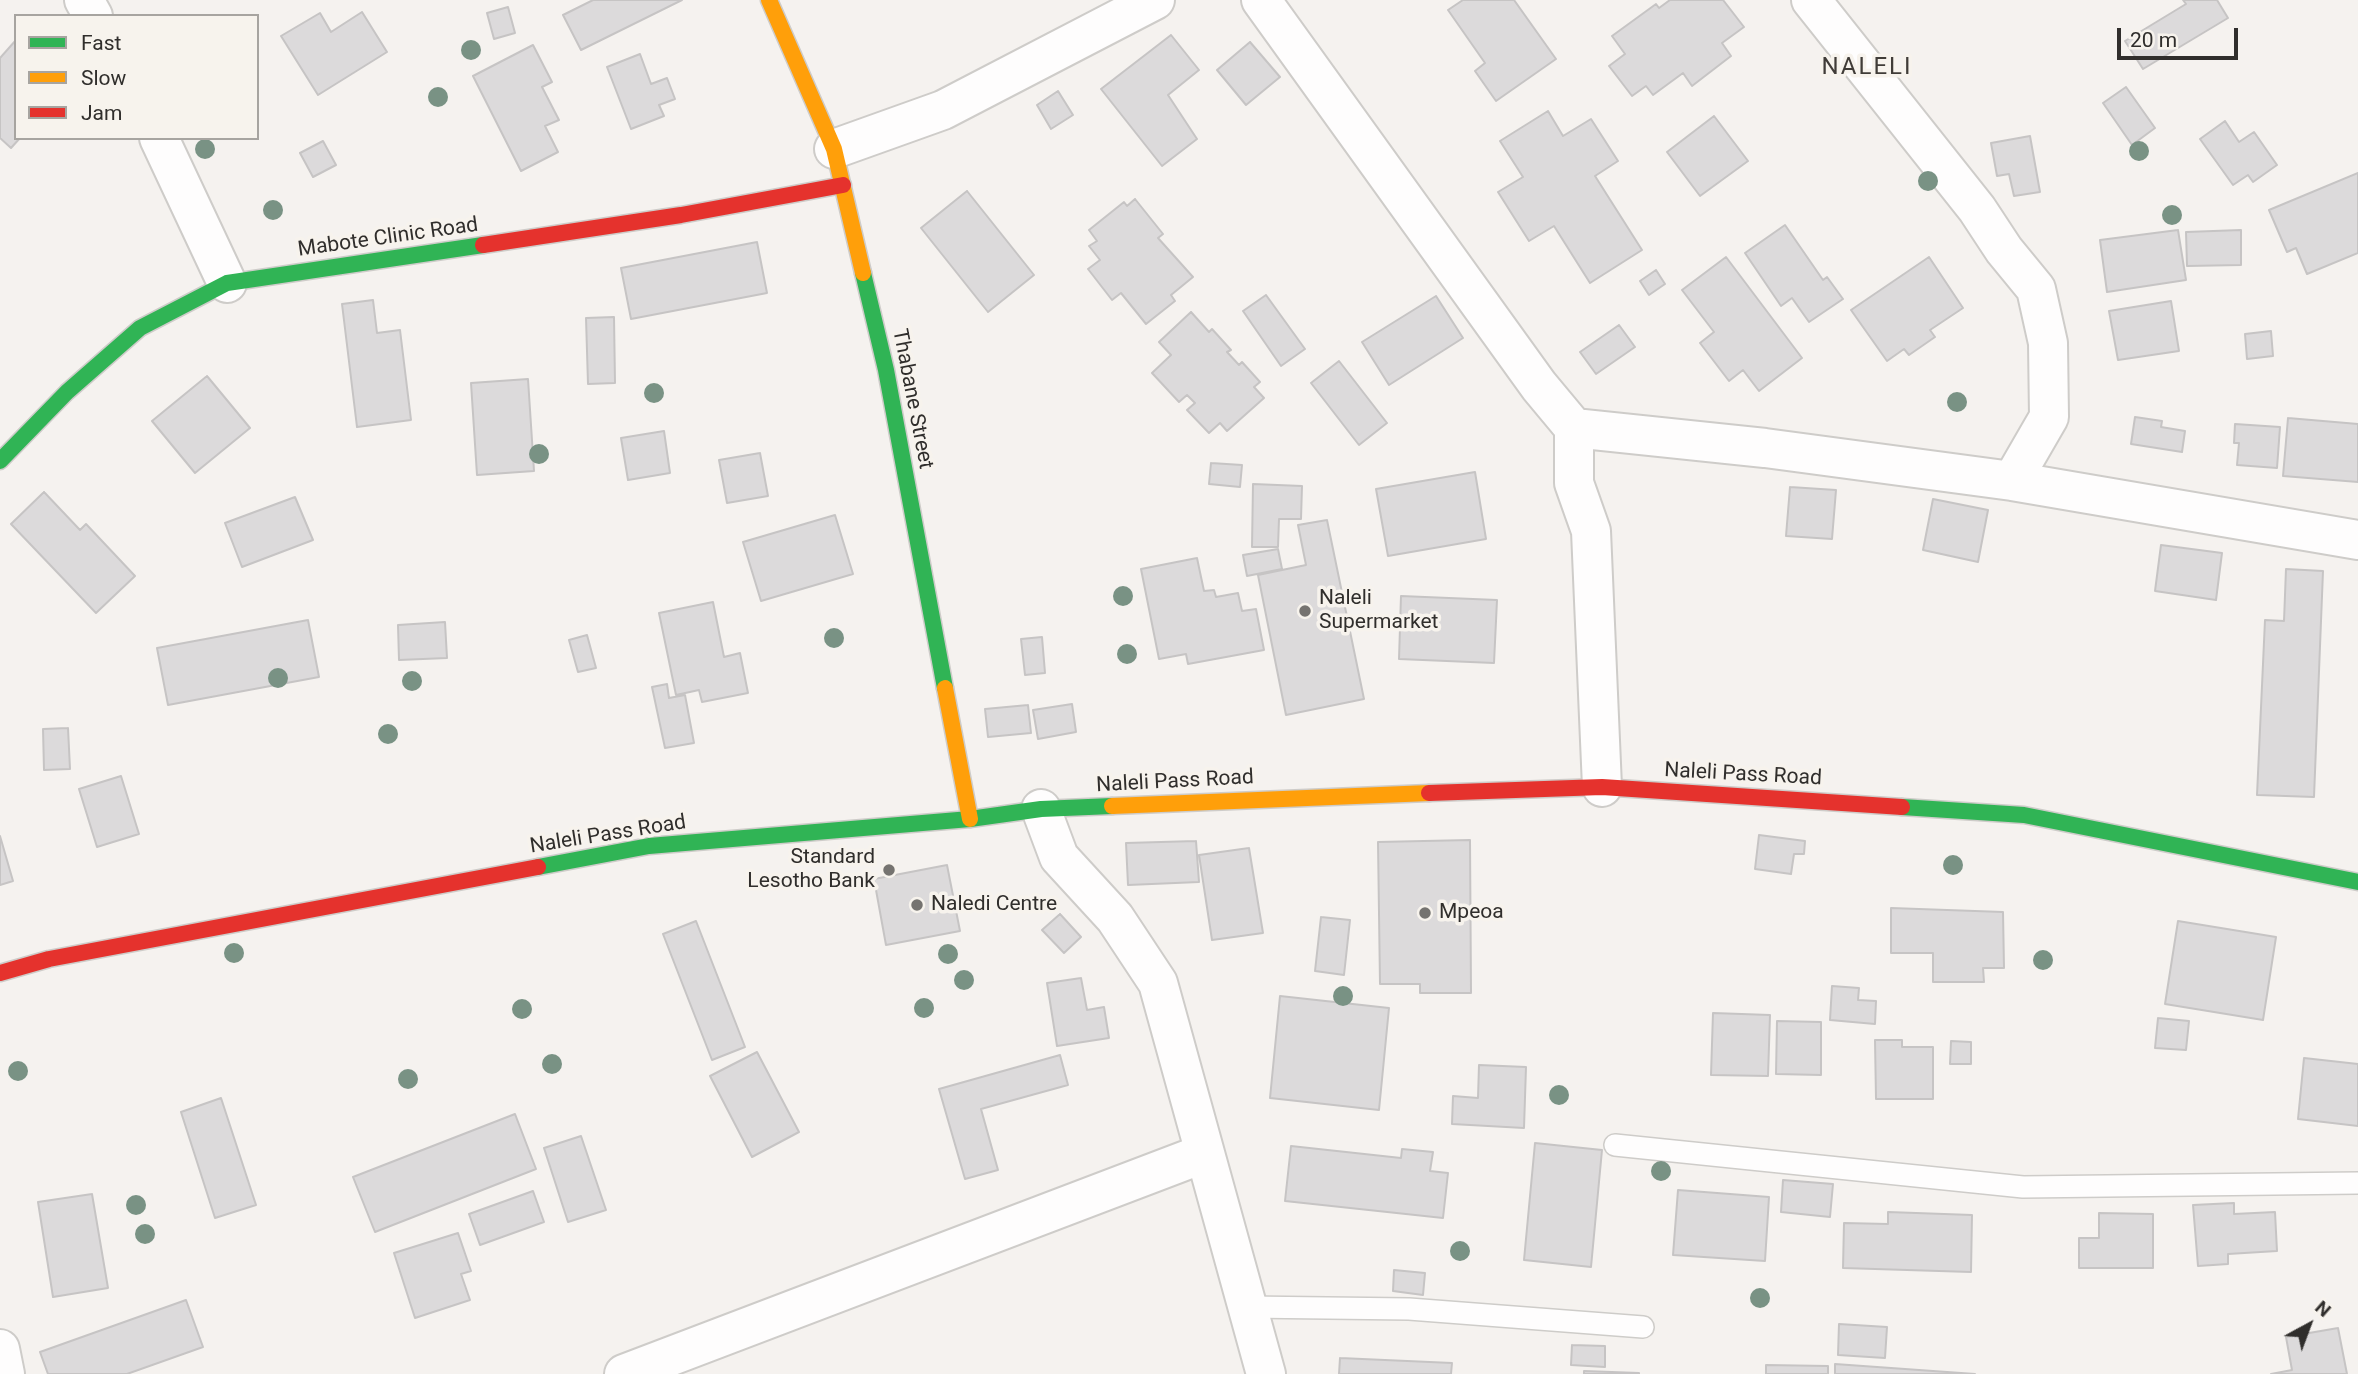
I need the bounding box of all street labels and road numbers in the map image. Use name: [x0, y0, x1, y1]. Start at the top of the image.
street label: Mabote Clinic Road: [296, 213, 480, 263]
street label: Thabane Street: [886, 327, 938, 471]
street label: Naleli Pass Road: [1664, 758, 1822, 792]
street label: Naleli Pass Road: [1096, 765, 1254, 799]
street label: Naleli Pass Road: [528, 810, 688, 860]

